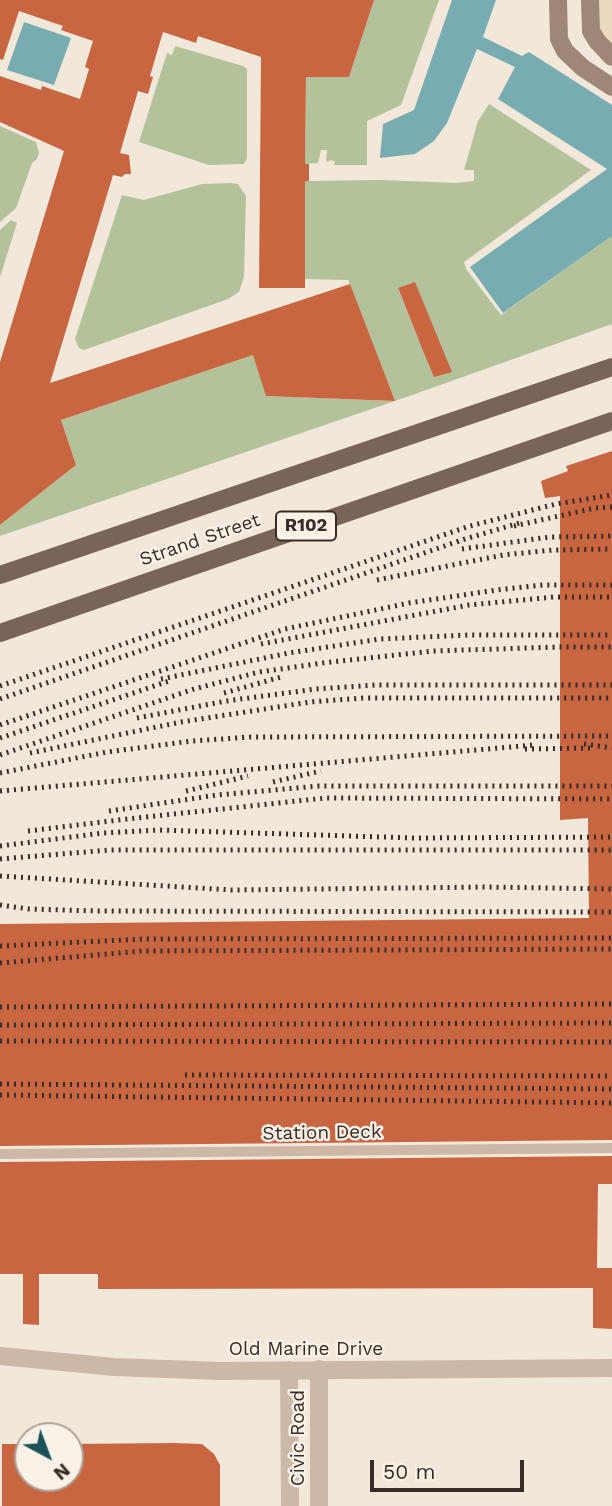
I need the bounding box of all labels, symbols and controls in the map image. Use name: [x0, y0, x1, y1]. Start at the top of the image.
street label: Strand Street: [137, 509, 263, 571]
road number: R102: [276, 512, 336, 540]
street label: Station Deck: [262, 1121, 382, 1145]
street label: Old Marine Drive: [229, 1338, 383, 1360]
street label: Civic Road: [287, 1390, 309, 1486]
north arrow: [14, 1422, 84, 1492]
scale bar: [374, 1446, 528, 1490]
text: N: [49, 1458, 75, 1485]
text: 50 m: [383, 1459, 435, 1484]

